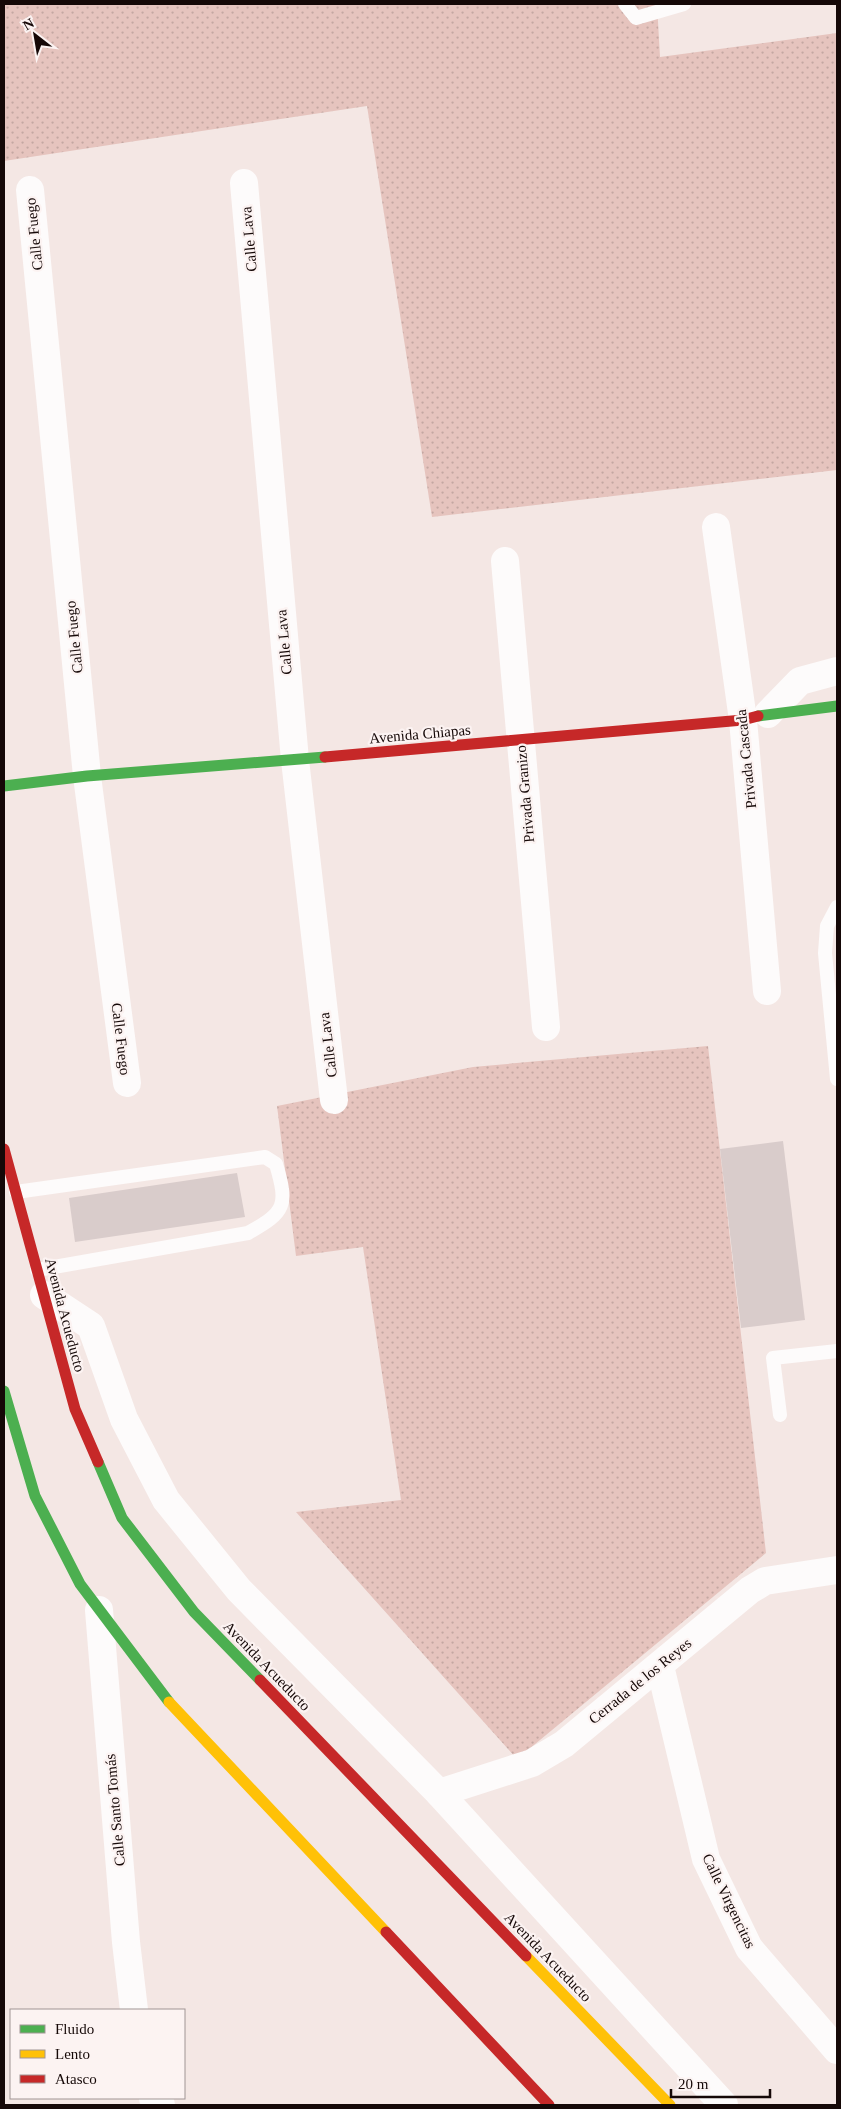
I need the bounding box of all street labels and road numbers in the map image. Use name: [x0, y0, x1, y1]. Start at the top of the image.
street label: Calle Fuego: [22, 197, 46, 271]
street label: Calle Lava: [238, 205, 260, 272]
street label: Calle Fuego: [62, 600, 86, 674]
street label: Calle Lava: [273, 608, 295, 675]
street label: Privada Cascada: [733, 708, 759, 809]
street label: Avenida Chiapas: [369, 722, 472, 746]
street label: Privada Granizo: [513, 745, 537, 843]
street label: Calle Fuego: [109, 1002, 133, 1076]
street label: Calle Lava: [316, 1011, 340, 1078]
street label: Avenida Acueducto: [42, 1256, 88, 1374]
street label: Avenida Acueducto: [220, 1618, 314, 1714]
street label: Cerrada de los Reyes: [586, 1635, 695, 1727]
street label: Calle Santo Tomás: [102, 1753, 128, 1867]
street label: Calle Virgencitas: [699, 1851, 759, 1951]
street label: Avenida Acueducto: [501, 1909, 595, 2005]

